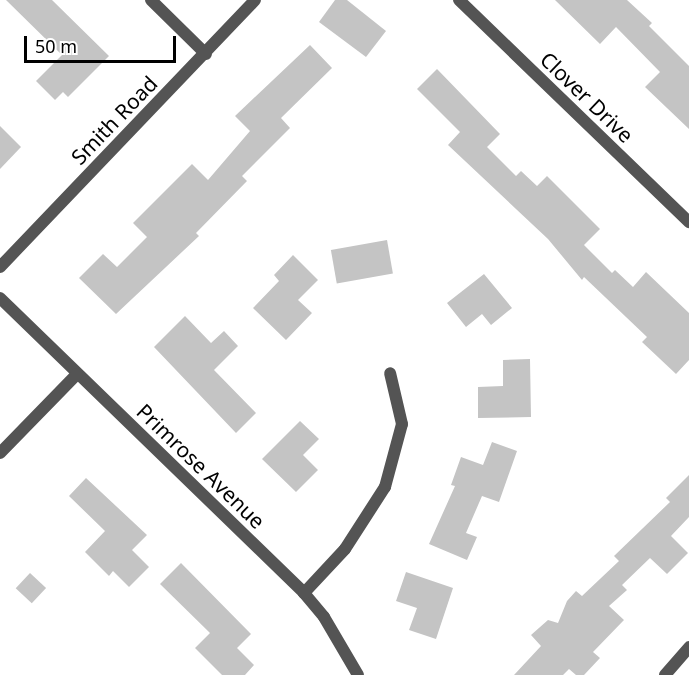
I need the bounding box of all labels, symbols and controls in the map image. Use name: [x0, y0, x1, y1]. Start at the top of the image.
scale bar: [27, 24, 178, 62]
text: 50 m: [35, 34, 77, 58]
street label: Clover Drive: [535, 46, 639, 148]
street label: Smith Road: [66, 71, 162, 169]
street label: Primrose Avenue: [132, 398, 270, 534]

